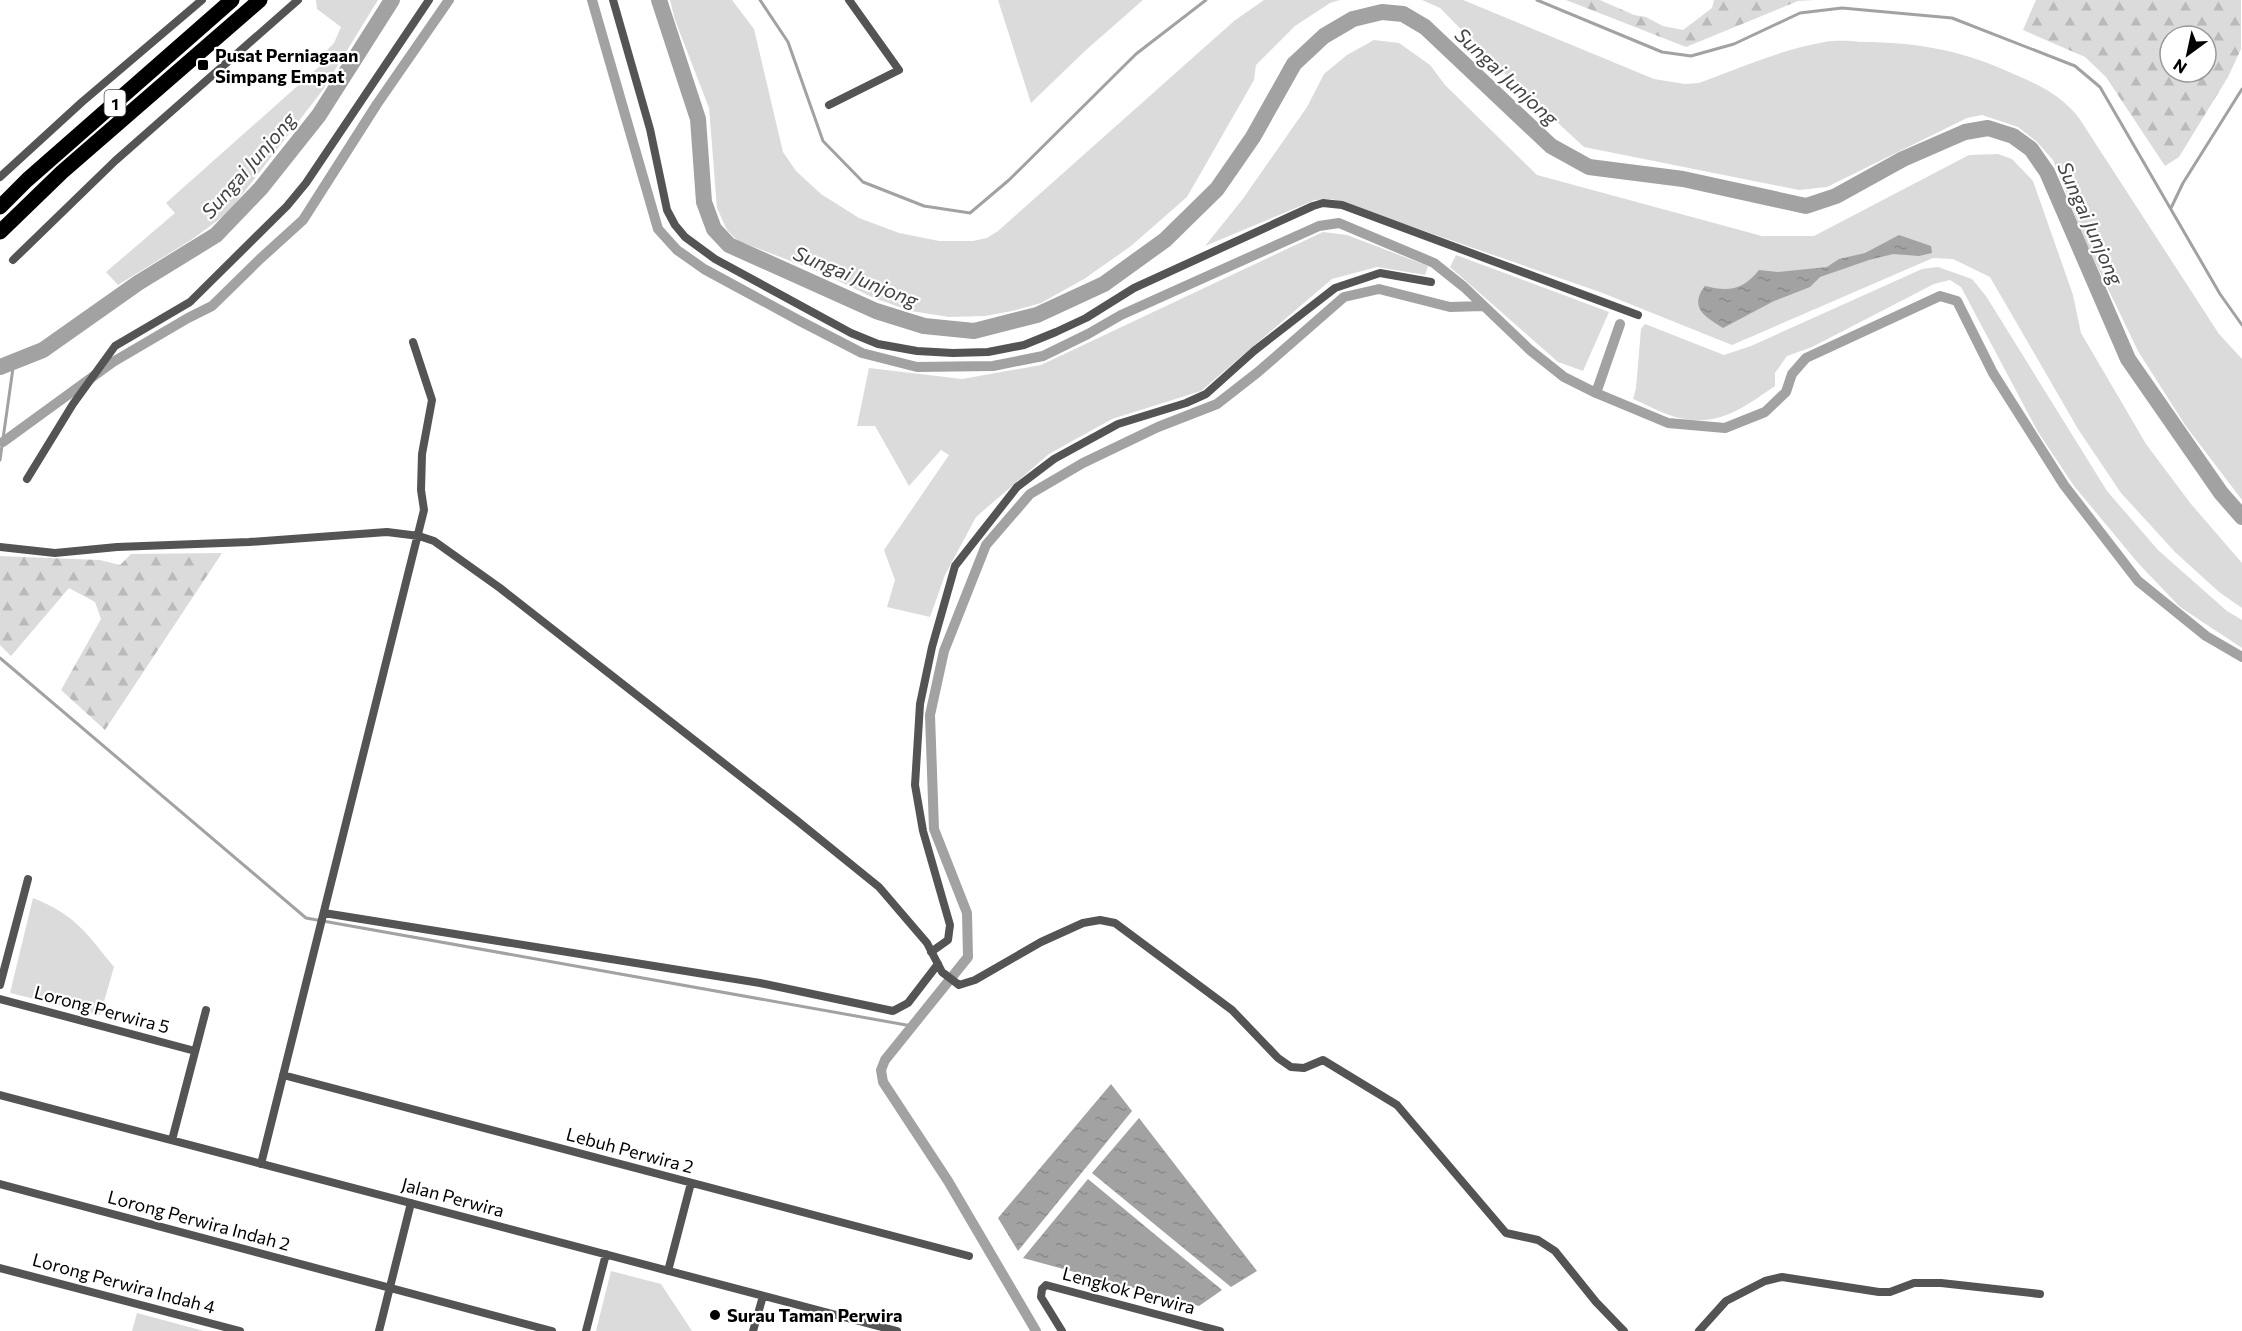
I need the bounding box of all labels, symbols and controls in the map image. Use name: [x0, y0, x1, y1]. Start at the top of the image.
water label: Sungai Junjong: [1450, 22, 1564, 131]
north arrow: [2158, 24, 2218, 84]
place label: Pusat Perniagaan Simpang Empat: [215, 44, 358, 87]
text: N: [2169, 56, 2190, 78]
marker: Pusat Perniagaan Simpang Empat: [196, 58, 210, 72]
road number: 1: [104, 90, 126, 116]
water label: Sungai Junjong: [196, 106, 301, 223]
water label: Sungai Junjong: [2053, 158, 2129, 289]
water label: Sungai Junjong: [790, 240, 923, 312]
street label: Lorong Perwira 5: [32, 980, 172, 1038]
street label: Lebuh Perwira 2: [564, 1122, 696, 1178]
street label: Jalan Perwira: [399, 1173, 507, 1221]
street label: Lorong Perwira Indah 2: [106, 1185, 293, 1255]
street label: Lorong Perwira Indah 4: [30, 1248, 218, 1318]
street label: Lengkok Perwira: [1060, 1262, 1198, 1318]
place label: Surau Taman Perwira: [727, 1304, 902, 1326]
marker: Surau Taman Perwira: [708, 1308, 722, 1322]

